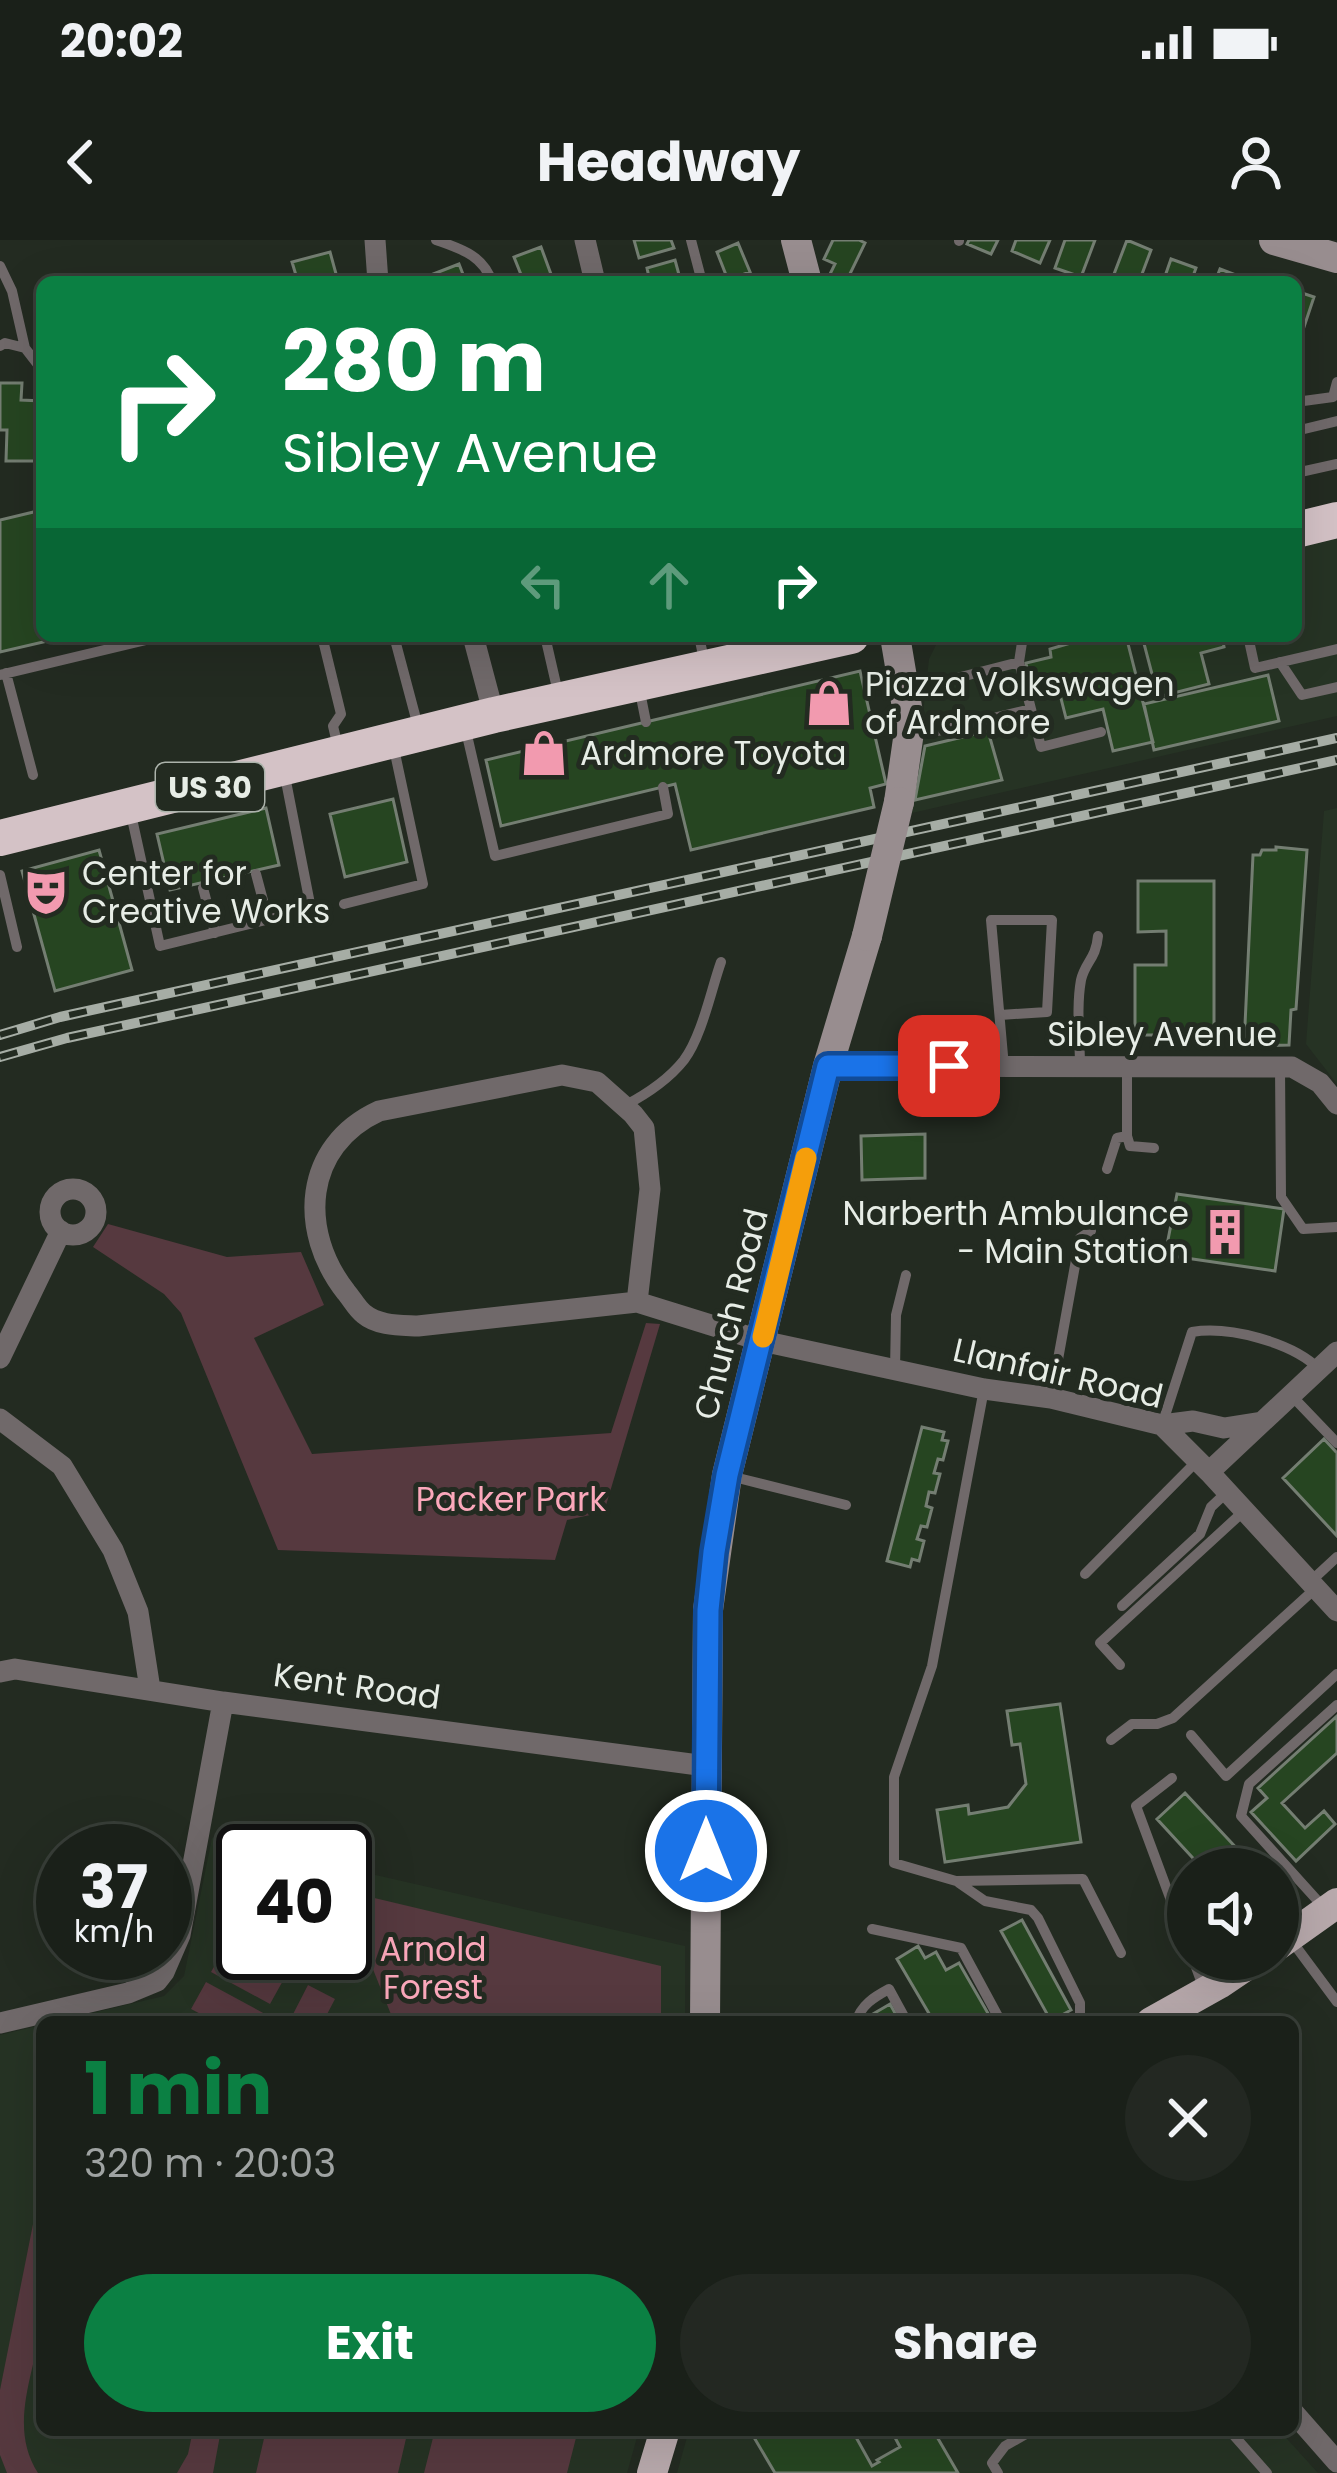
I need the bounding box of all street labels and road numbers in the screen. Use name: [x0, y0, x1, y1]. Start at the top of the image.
road number: US 30: [156, 763, 264, 811]
street label: Sibley Avenue: [1047, 1011, 1277, 1058]
street label: Church Road: [682, 1204, 780, 1424]
street label: Llanfair Road: [948, 1326, 1168, 1420]
street label: Kent Road: [271, 1651, 443, 1721]

